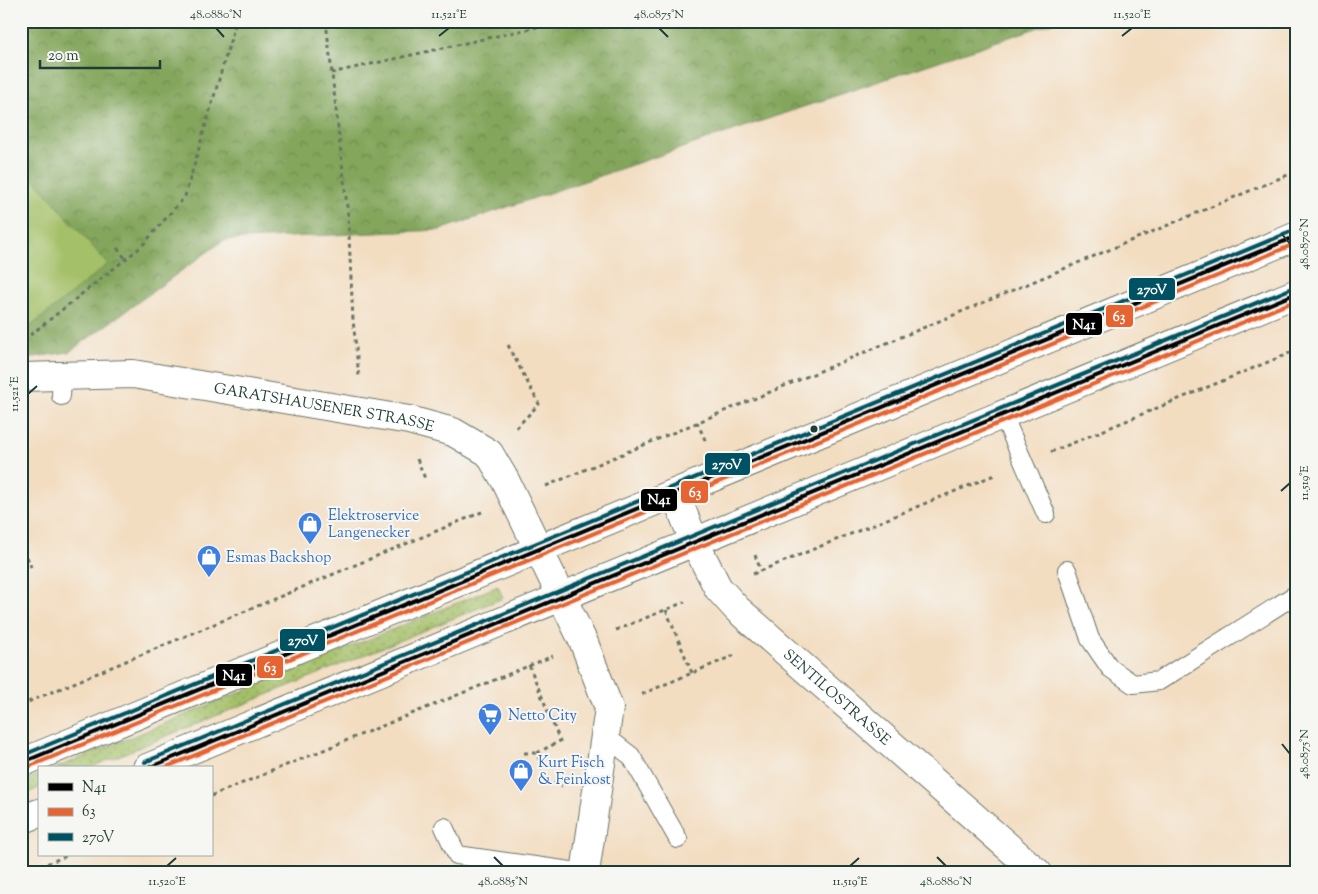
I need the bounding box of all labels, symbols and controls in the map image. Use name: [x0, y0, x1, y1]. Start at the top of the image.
text: 48.0880°N: [190, 6, 242, 24]
text: 11.521°E: [431, 6, 467, 24]
text: 48.0875°N: [634, 6, 684, 24]
text: 11.520°E: [1113, 6, 1151, 24]
scale bar: [40, 38, 160, 70]
text: 20 m: [48, 46, 79, 67]
text: 48.0870°N: [1296, 218, 1314, 270]
line badge: 270V: [1128, 277, 1176, 301]
text: 270V: [1137, 281, 1168, 301]
line badge: 63: [1105, 304, 1134, 328]
text: 63: [1113, 308, 1126, 328]
line badge: N41: [1065, 312, 1103, 336]
text: N41: [1073, 316, 1096, 336]
text: 11.521°E: [6, 376, 24, 412]
street label: GARATSHAUSENER STRASSE: [212, 379, 436, 438]
unlabelled marker: [809, 424, 819, 434]
line badge: 270V: [704, 452, 751, 476]
text: 270V: [712, 456, 743, 476]
text: 11.519°E: [1296, 465, 1314, 501]
line badge: 63: [680, 480, 709, 504]
text: 63: [689, 484, 702, 504]
line badge: N41: [640, 488, 678, 512]
text: N41: [648, 491, 671, 511]
place label: Elektroservice Langenecker: [328, 506, 419, 544]
shop icon: Elektroservice Langenecker: [297, 511, 323, 545]
shop icon: Esmas Backshop: [196, 544, 222, 578]
place label: Esmas Backshop: [226, 548, 331, 569]
line badge: 270V: [279, 628, 326, 652]
text: 270V: [288, 632, 319, 652]
street label: SENTILOSTRASSE: [778, 645, 894, 751]
line badge: 63: [256, 655, 284, 679]
text: 63: [264, 659, 277, 679]
line badge: N41: [215, 663, 253, 687]
text: N41: [223, 667, 246, 687]
supermarket icon: Netto City: [477, 702, 503, 736]
place label: Netto City: [508, 706, 578, 727]
text: 48.0875°N: [1296, 729, 1314, 779]
place label: Kurt Fisch & Feinkost: [538, 753, 611, 791]
shop icon: Kurt Fisch & Feinkost: [508, 758, 534, 792]
legend: [38, 766, 212, 856]
text: N41: [82, 778, 106, 799]
text: 63: [82, 802, 96, 823]
text: 270V: [82, 828, 114, 849]
text: 11.520°E: [148, 873, 186, 891]
text: 48.0885°N: [478, 873, 528, 891]
text: 11.519°E: [832, 873, 868, 891]
text: 48.0880°N: [920, 873, 972, 891]

